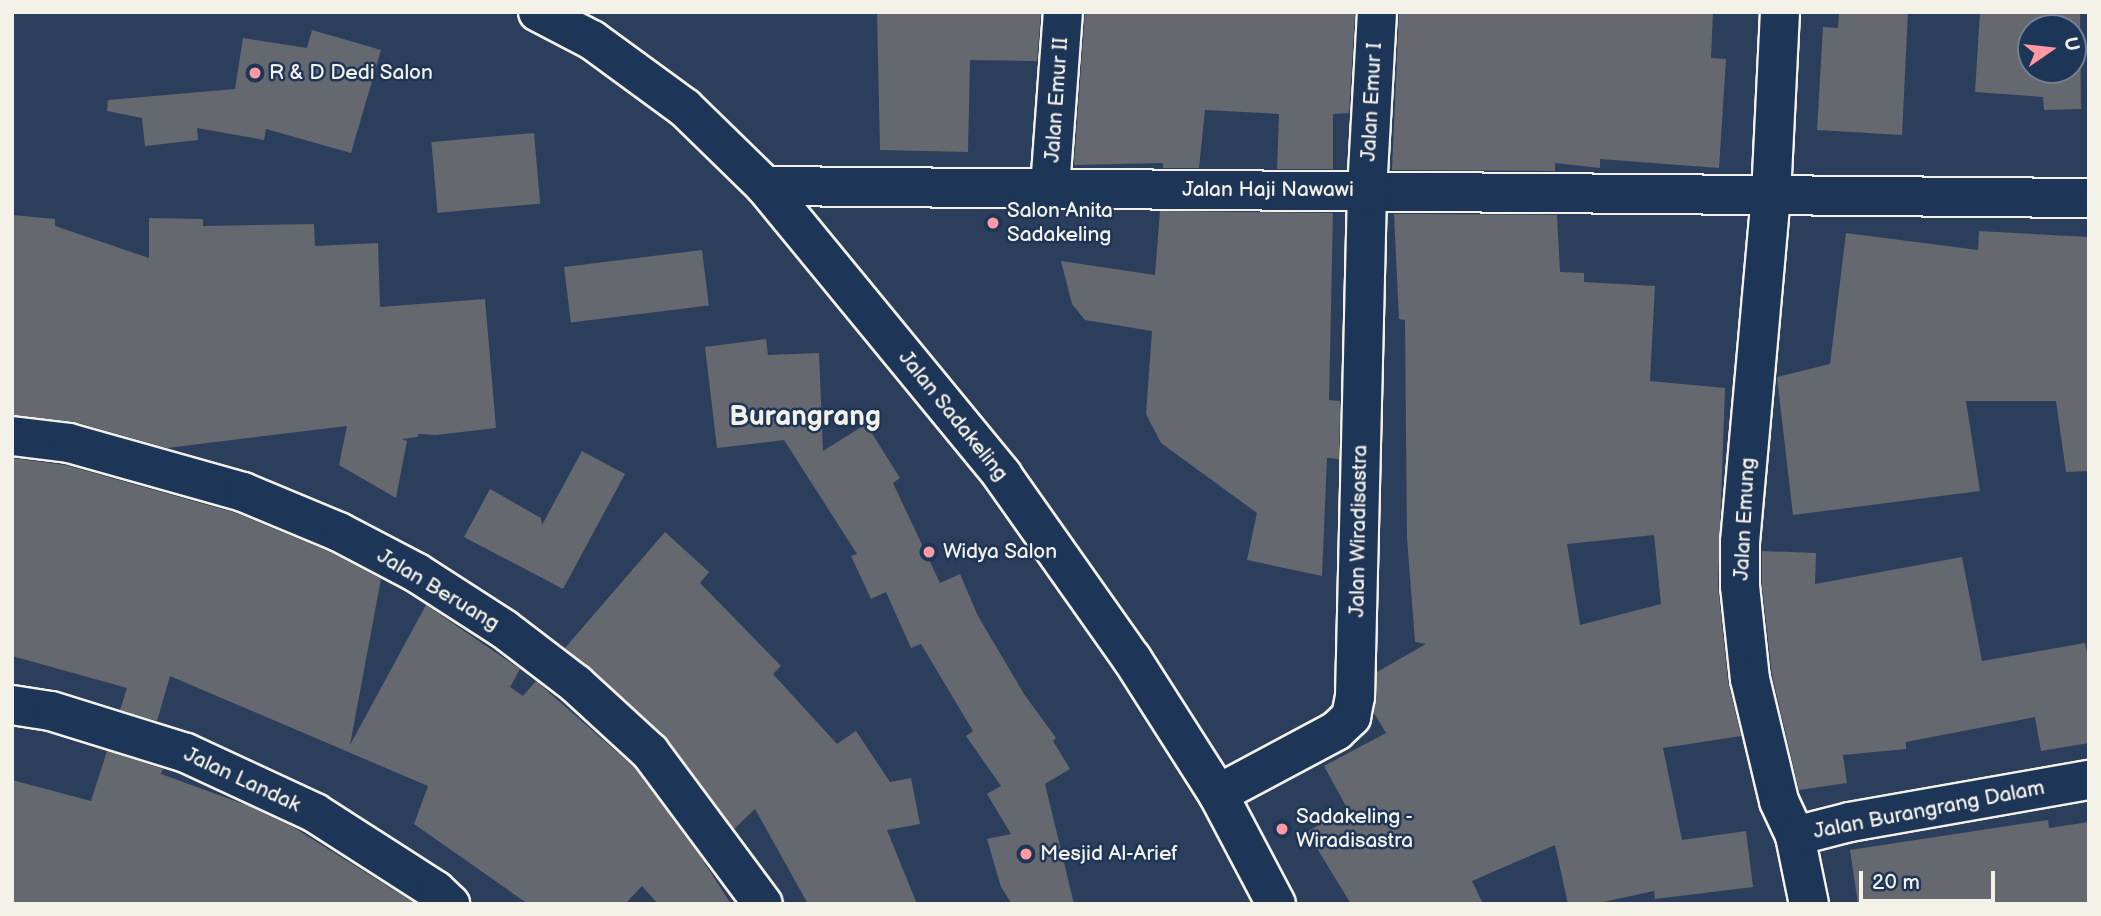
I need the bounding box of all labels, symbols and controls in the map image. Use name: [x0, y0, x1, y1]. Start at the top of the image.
north arrow: [2017, 14, 2087, 84]
text: U: [2058, 35, 2084, 54]
street label: Jalan Emur II: [1040, 37, 1074, 163]
street label: Jalan Emur I: [1356, 42, 1388, 162]
place label: R & D Dedi Salon: [269, 60, 433, 86]
marker: R & D Dedi Salon: [247, 65, 263, 81]
street label: Jalan Haji Nawawi: [1182, 177, 1354, 203]
place label: Salon Anita Sadakeling: [1007, 198, 1113, 248]
marker: Salon Anita Sadakeling: [985, 215, 1001, 231]
street label: Jalan Sadakeling: [893, 346, 1013, 486]
district label: Burangrang: [729, 400, 881, 434]
street label: Jalan Wiradisastra: [1345, 444, 1373, 618]
street label: Jalan Emung: [1729, 457, 1761, 581]
place label: Widya Salon: [943, 539, 1057, 565]
street label: Jalan Beruang: [372, 544, 504, 636]
marker: Widya Salon: [921, 544, 937, 560]
street label: Jalan Landak: [180, 742, 304, 818]
street label: Jalan Burangrang Dalam: [1811, 775, 2047, 845]
place label: Sadakeling - Wiradisastra: [1296, 804, 1414, 854]
marker: Sadakeling - Wiradisastra: [1274, 821, 1290, 837]
place label: Mesjid Al-Arief: [1040, 841, 1178, 867]
marker: Mesjid Al-Arief: [1018, 846, 1034, 862]
scale bar: [1863, 856, 2000, 900]
text: 20 m: [1872, 870, 1920, 895]

